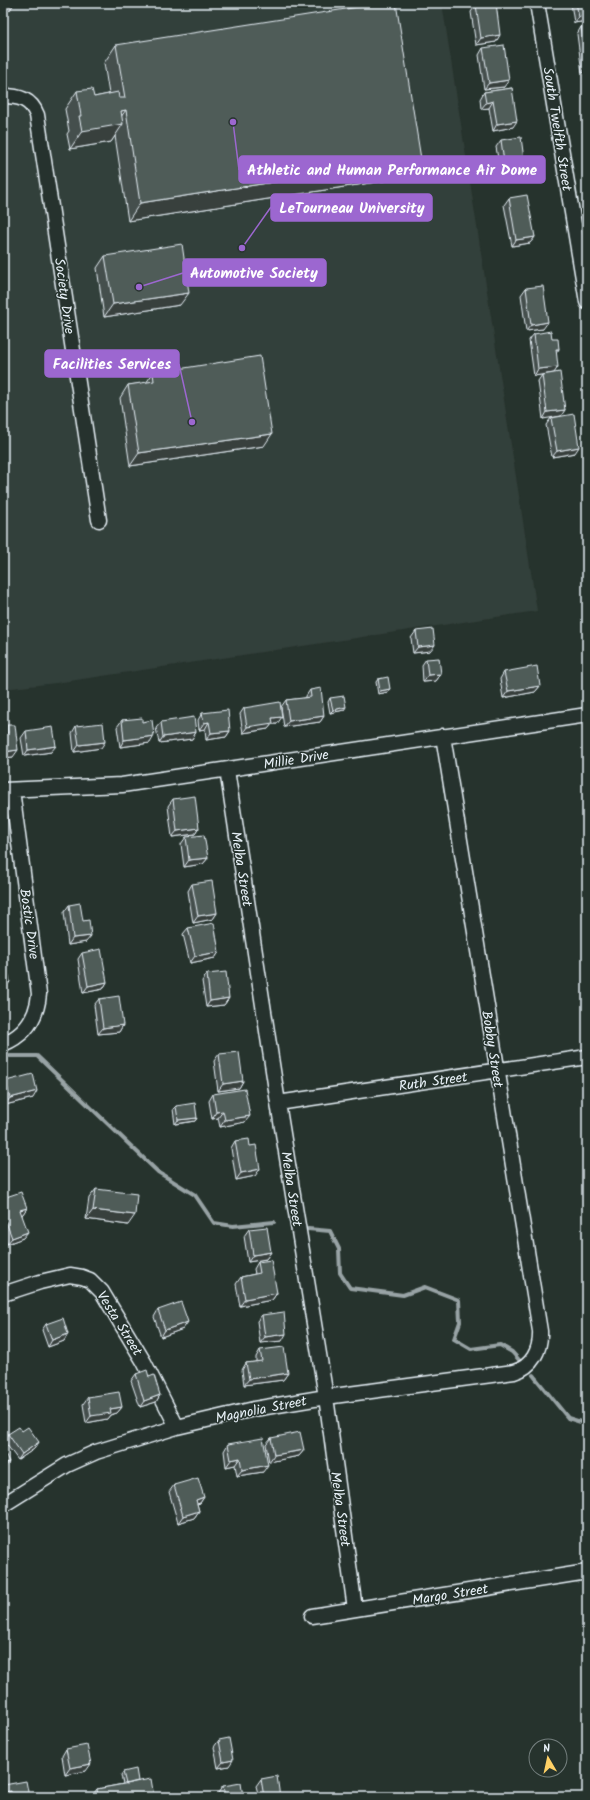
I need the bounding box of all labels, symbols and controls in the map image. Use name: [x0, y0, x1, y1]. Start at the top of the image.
street label: South Twelfth Street: [536, 66, 578, 193]
callout: Athletic and Human Performance Air Dome: [239, 156, 545, 183]
text: Athletic and Human Performance Air Dome: [247, 159, 538, 183]
callout: LeTourneau University: [271, 194, 432, 221]
text: LeTourneau University: [279, 197, 425, 221]
street label: Society Drive: [48, 257, 80, 336]
callout: Automotive Society: [183, 259, 326, 286]
text: Automotive Society: [190, 262, 318, 286]
callout: Facilities Services: [45, 350, 179, 377]
text: Facilities Services: [53, 353, 171, 377]
street label: Millie Drive: [262, 744, 331, 776]
street label: Melba Street: [224, 830, 258, 909]
street label: Bostic Drive: [13, 887, 45, 962]
street label: Bobby Street: [475, 1009, 509, 1090]
street label: Ruth Street: [397, 1066, 469, 1098]
street label: Melba Street: [274, 1150, 308, 1229]
street label: Vesta Street: [91, 1287, 148, 1361]
street label: Magnolia Street: [214, 1390, 309, 1430]
street label: Melba Street: [324, 1470, 356, 1549]
street label: Margo Street: [411, 1578, 490, 1612]
north arrow: [528, 1738, 568, 1778]
text: N: [542, 1740, 551, 1759]

